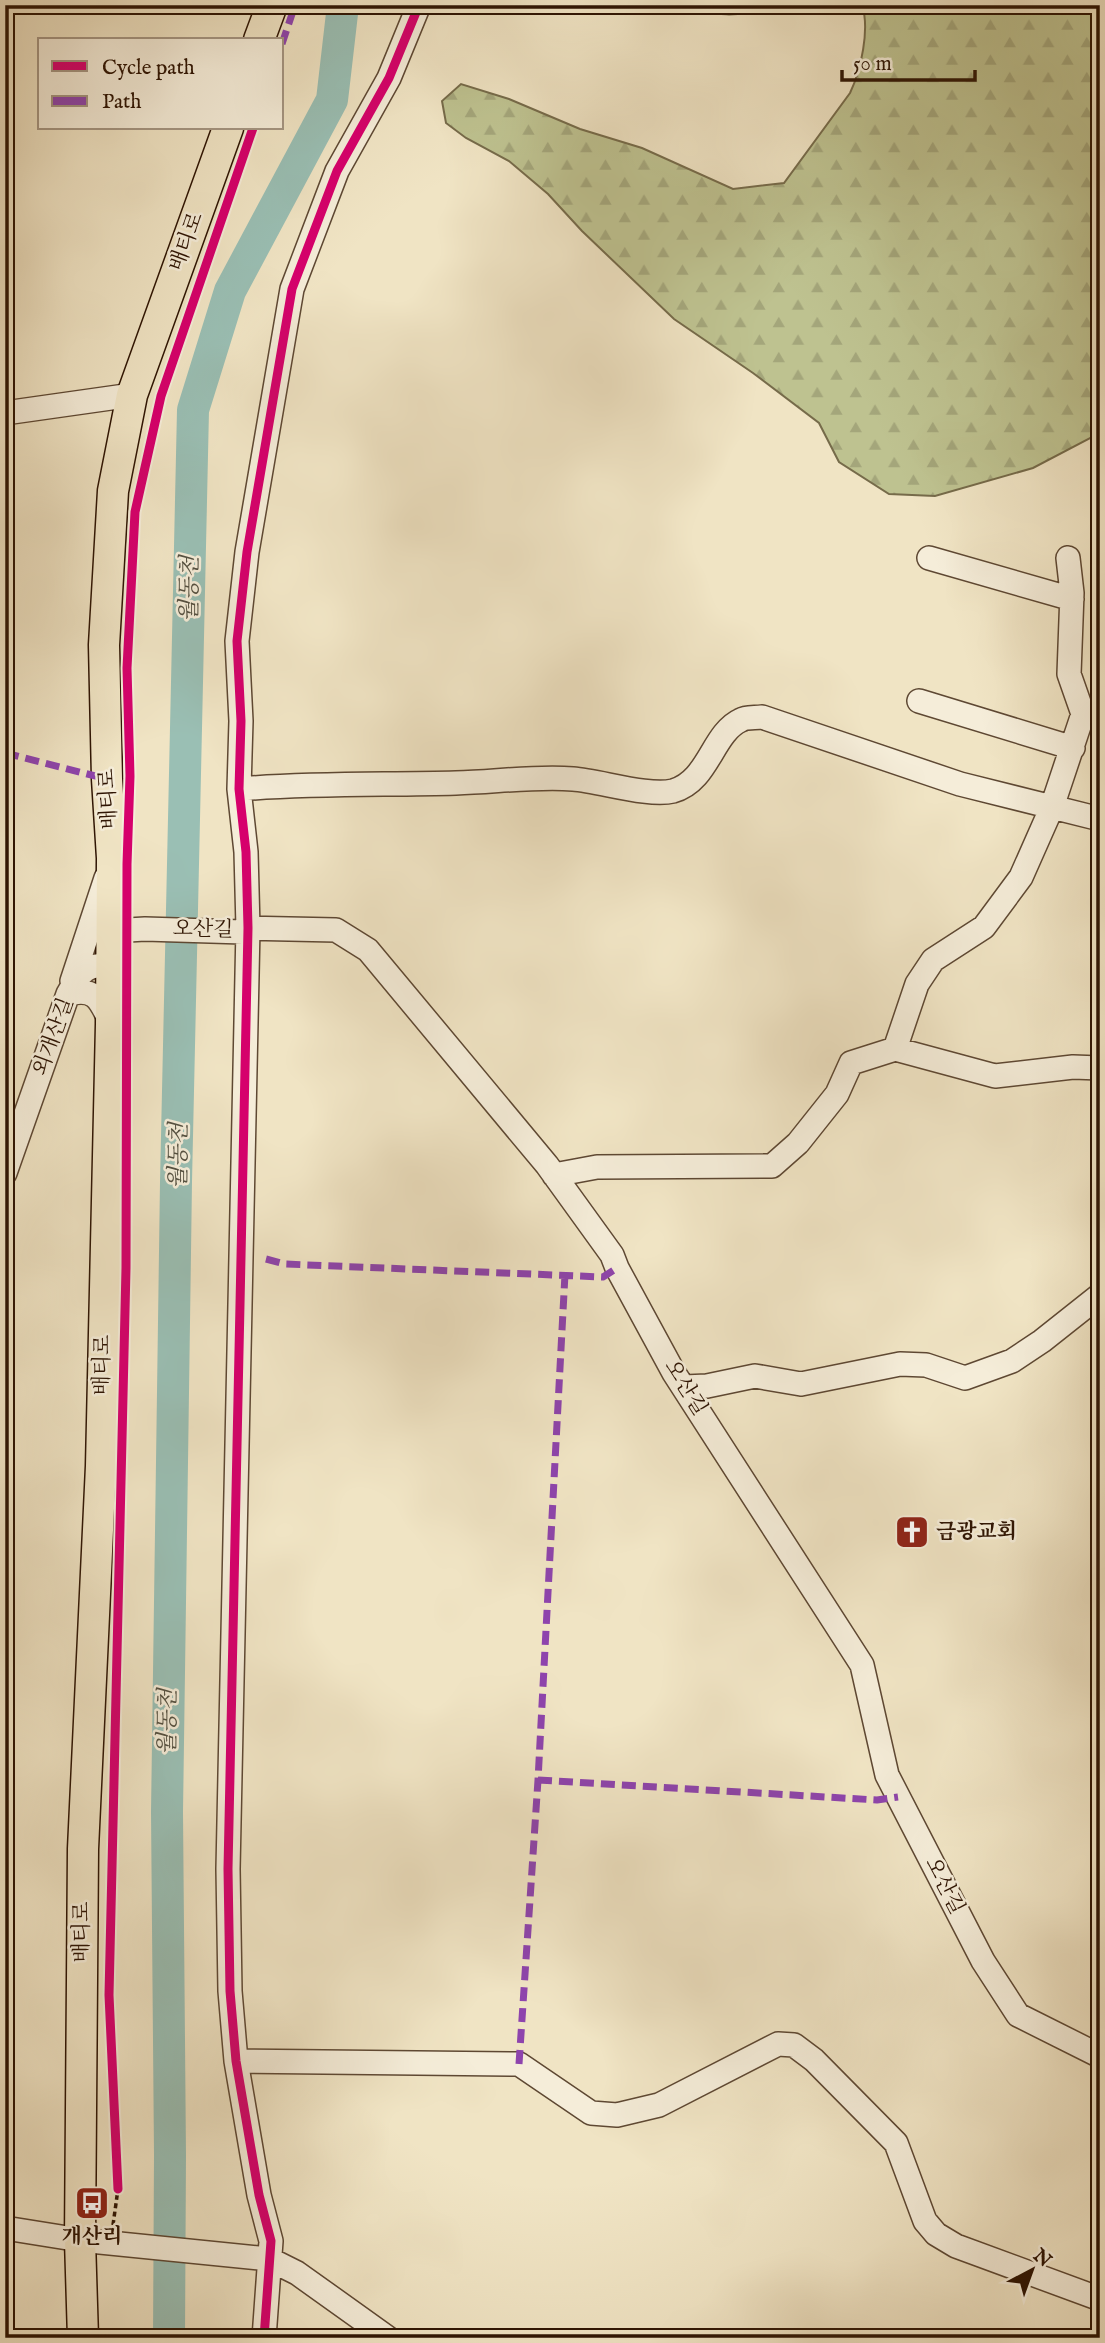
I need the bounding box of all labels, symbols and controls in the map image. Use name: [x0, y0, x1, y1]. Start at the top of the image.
legend: [38, 38, 284, 130]
scale bar: [842, 38, 976, 82]
text: 50 m: [853, 51, 892, 78]
text: Cycle path: [102, 55, 195, 82]
text: Path: [102, 89, 141, 116]
street label: 배티로: [164, 209, 210, 275]
water label: 월동천: [175, 554, 205, 623]
street label: 배티로: [94, 768, 124, 830]
street label: 오산길: [172, 916, 234, 944]
street label: 외개산길: [27, 994, 81, 1080]
water label: 월동천: [164, 1121, 194, 1190]
street label: 배티로: [89, 1334, 117, 1396]
street label: 오산길: [657, 1355, 713, 1421]
church icon: 금광교회: [893, 1513, 931, 1551]
place label: 금광교회: [936, 1519, 1017, 1546]
water label: 월동천: [153, 1687, 183, 1756]
street label: 오산길: [918, 1853, 970, 1919]
street label: 배티로: [69, 1902, 96, 1962]
bus stop icon: 개산리: [73, 2184, 111, 2222]
place label: 개산리: [62, 2224, 122, 2251]
north arrow: [996, 2234, 1066, 2304]
text: N: [1027, 2244, 1056, 2273]

